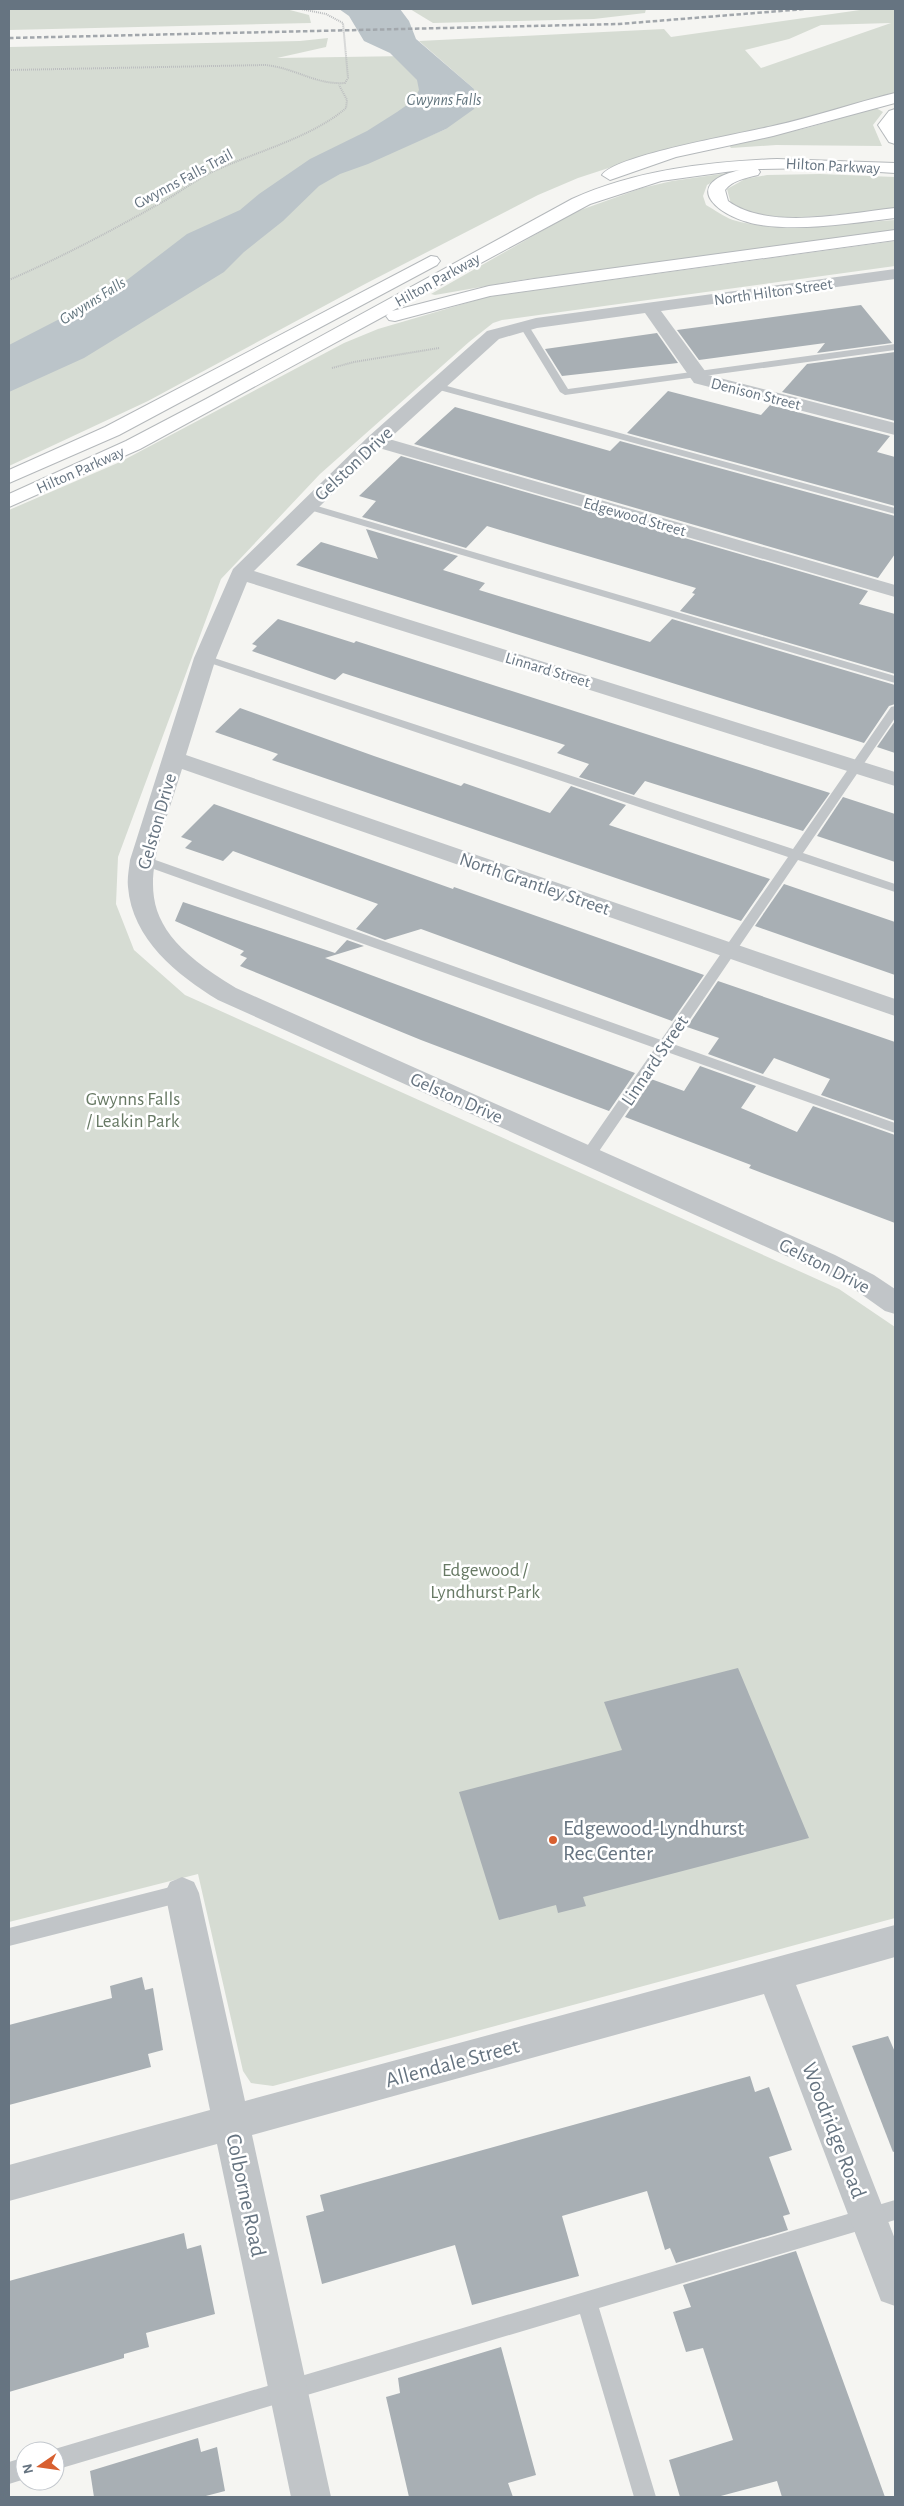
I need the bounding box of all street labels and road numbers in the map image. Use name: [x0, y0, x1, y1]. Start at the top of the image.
street label: Gwynns Falls Trail: [132, 146, 236, 212]
street label: Hilton Parkway: [785, 156, 881, 177]
street label: Hilton Parkway: [392, 250, 483, 311]
street label: North Hilton Street: [713, 276, 833, 308]
street label: Denison Street: [709, 375, 802, 413]
street label: Gelston Drive: [311, 423, 397, 505]
street label: Hilton Parkway: [34, 443, 127, 497]
street label: Edgewood Street: [582, 495, 688, 539]
street label: Linnard Street: [503, 649, 592, 690]
street label: Gelston Drive: [135, 771, 180, 872]
street label: North Grantley Street: [457, 850, 612, 919]
street label: Linnard Street: [618, 1012, 692, 1109]
street label: Gelston Drive: [407, 1070, 505, 1127]
street label: Gelston Drive: [776, 1235, 873, 1297]
street label: Allendale Street: [383, 2035, 522, 2091]
street label: Woodridge Road: [798, 2059, 870, 2201]
street label: Colborne Road: [222, 2132, 270, 2259]

